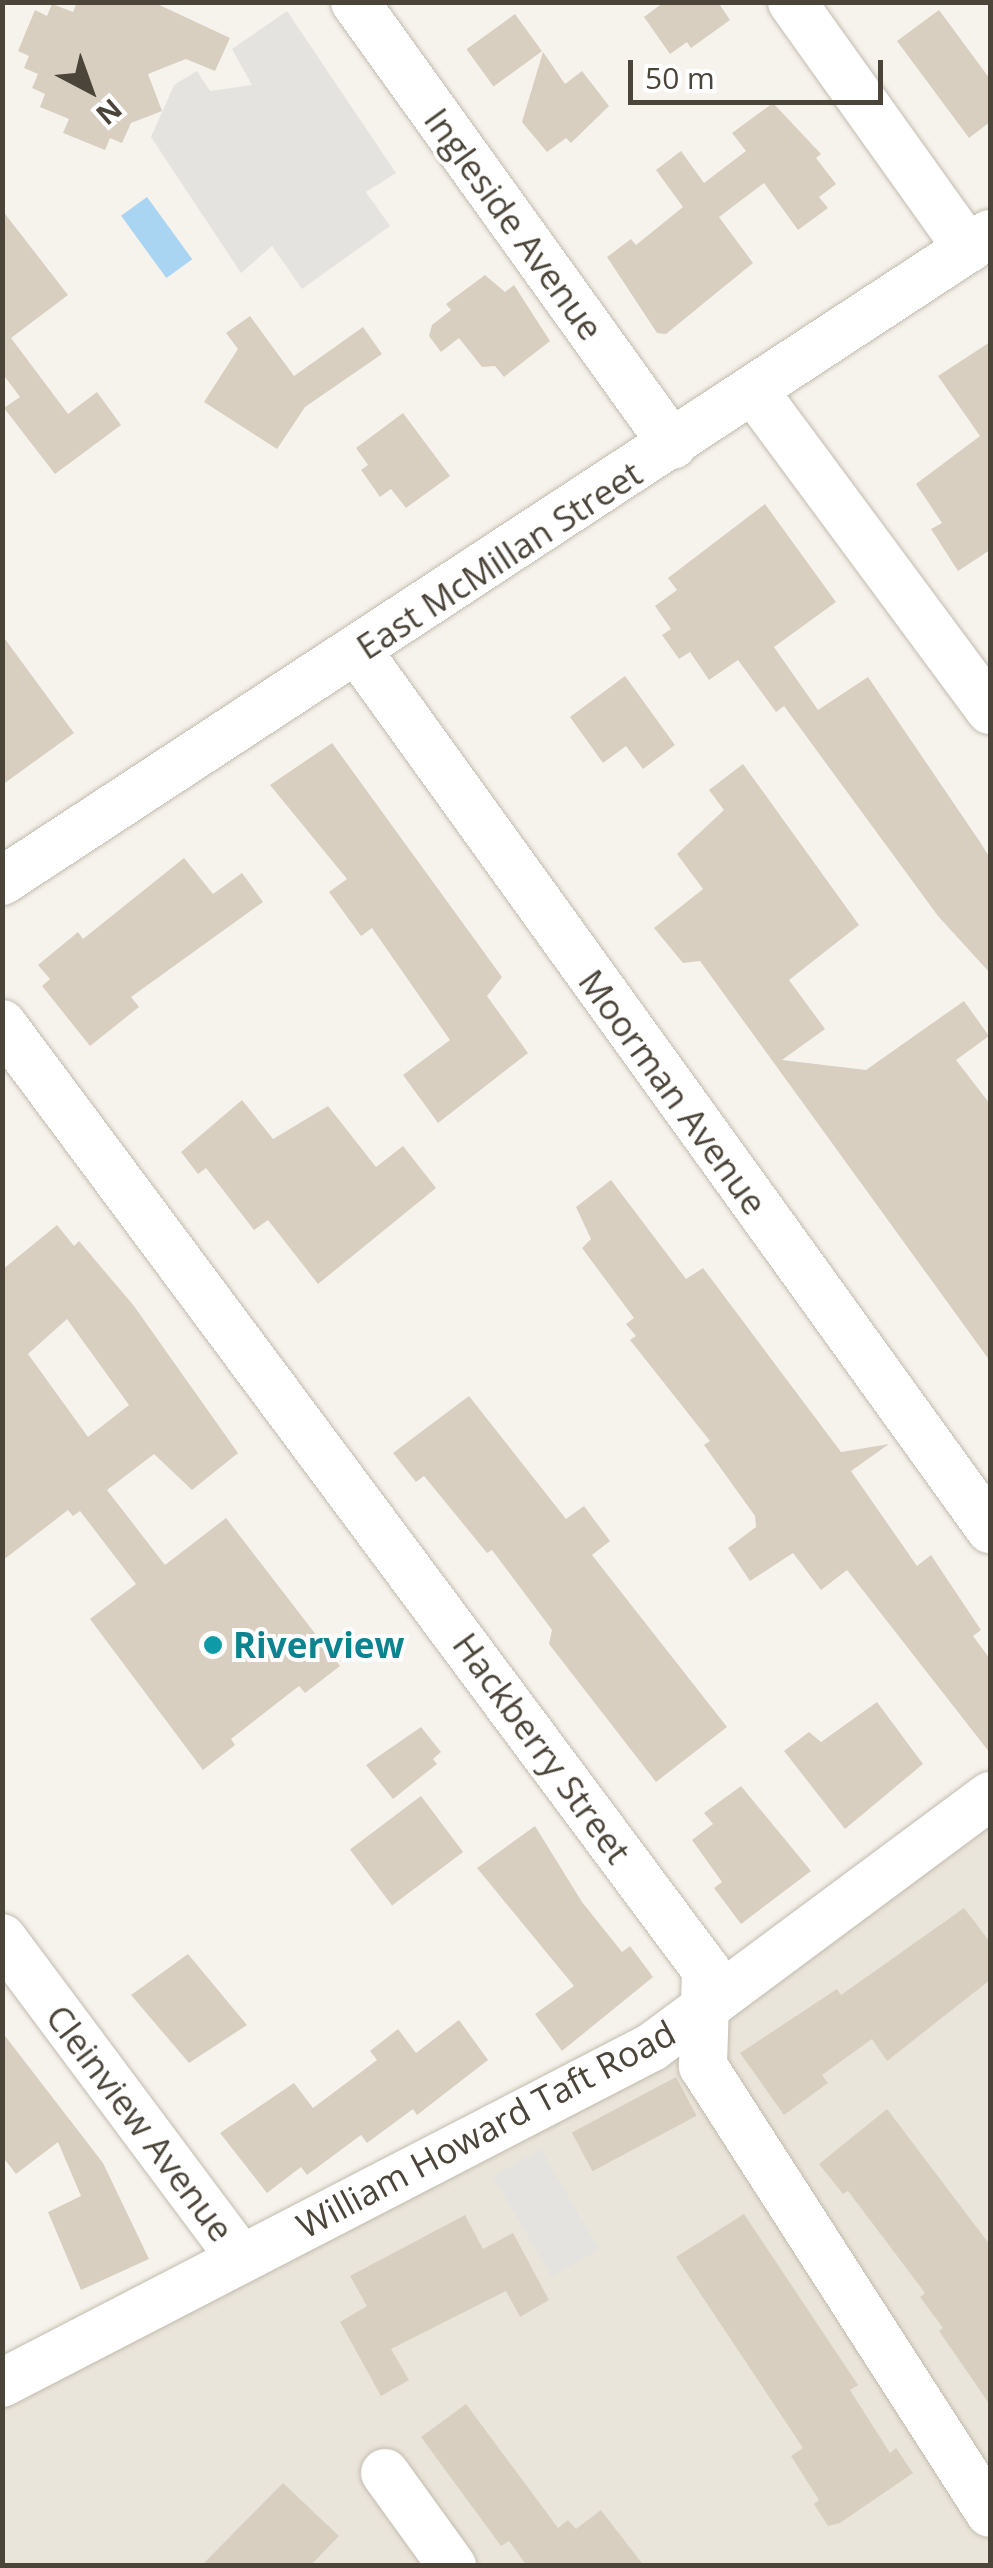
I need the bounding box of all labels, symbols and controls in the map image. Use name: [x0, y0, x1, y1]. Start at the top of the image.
north arrow: [40, 40, 140, 140]
scale bar: [633, 40, 888, 102]
text: 50 m: [645, 57, 715, 98]
text: N: [89, 91, 131, 134]
street label: Ingleside Avenue: [416, 100, 612, 348]
street label: East McMillan Street: [349, 452, 649, 668]
street label: Moorman Avenue: [570, 961, 776, 1223]
place label: Riverview: [233, 1624, 404, 1666]
street label: Hackberry Street: [444, 1625, 640, 1871]
marker: Riverview: [202, 1634, 224, 1656]
street label: Cleinview Avenue: [38, 1997, 242, 2249]
street label: William Howard Taft Road: [290, 2011, 682, 2247]

